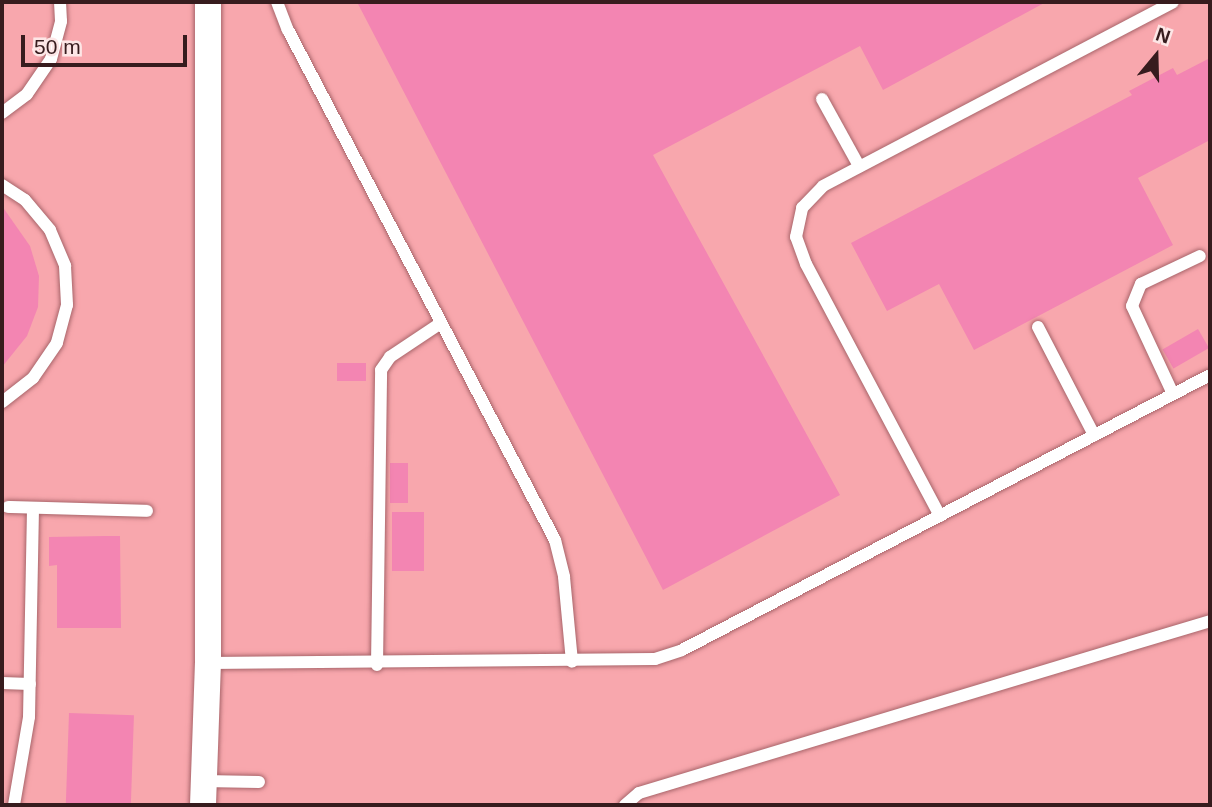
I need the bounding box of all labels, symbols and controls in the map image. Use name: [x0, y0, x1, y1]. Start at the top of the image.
scale bar: [24, 21, 191, 65]
north arrow: [1121, 21, 1191, 91]
text: N: [1153, 24, 1173, 48]
text: 50 m: [34, 35, 81, 58]

